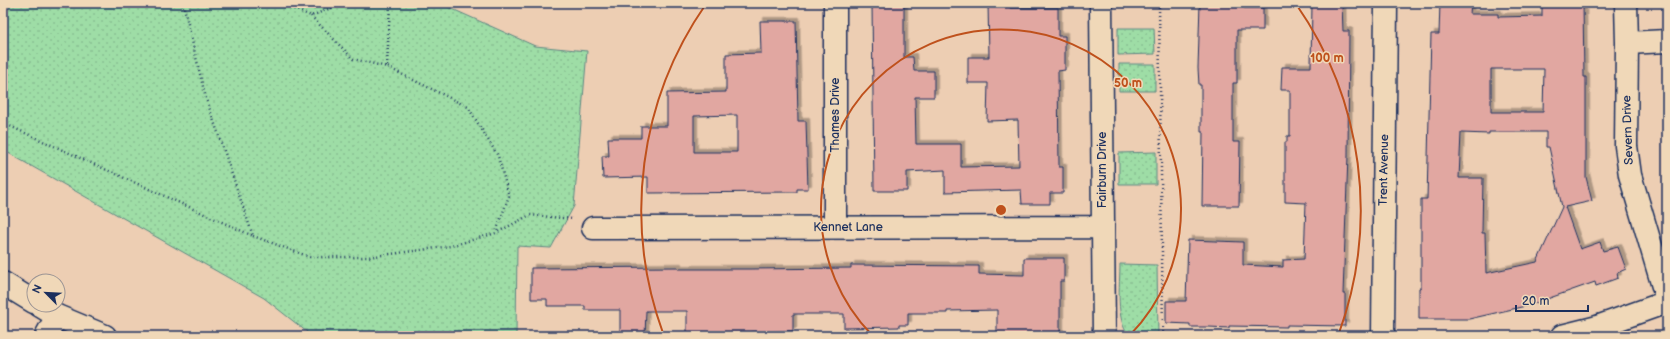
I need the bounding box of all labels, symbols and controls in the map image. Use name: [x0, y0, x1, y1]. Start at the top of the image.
text: 100 m: [1310, 51, 1344, 66]
text: 50 m: [1114, 76, 1142, 91]
street label: Thames Drive: [828, 78, 843, 152]
street label: Severn Drive: [1619, 95, 1637, 165]
street label: Fairburn Drive: [1095, 132, 1110, 208]
street label: Trent Avenue: [1376, 134, 1392, 206]
centre of rings: [994, 203, 1008, 217]
street label: Kennet Lane: [813, 220, 883, 235]
north arrow: [26, 273, 66, 313]
text: N: [30, 283, 45, 296]
scale bar: [1516, 287, 1588, 313]
text: 20 m: [1522, 294, 1549, 309]

